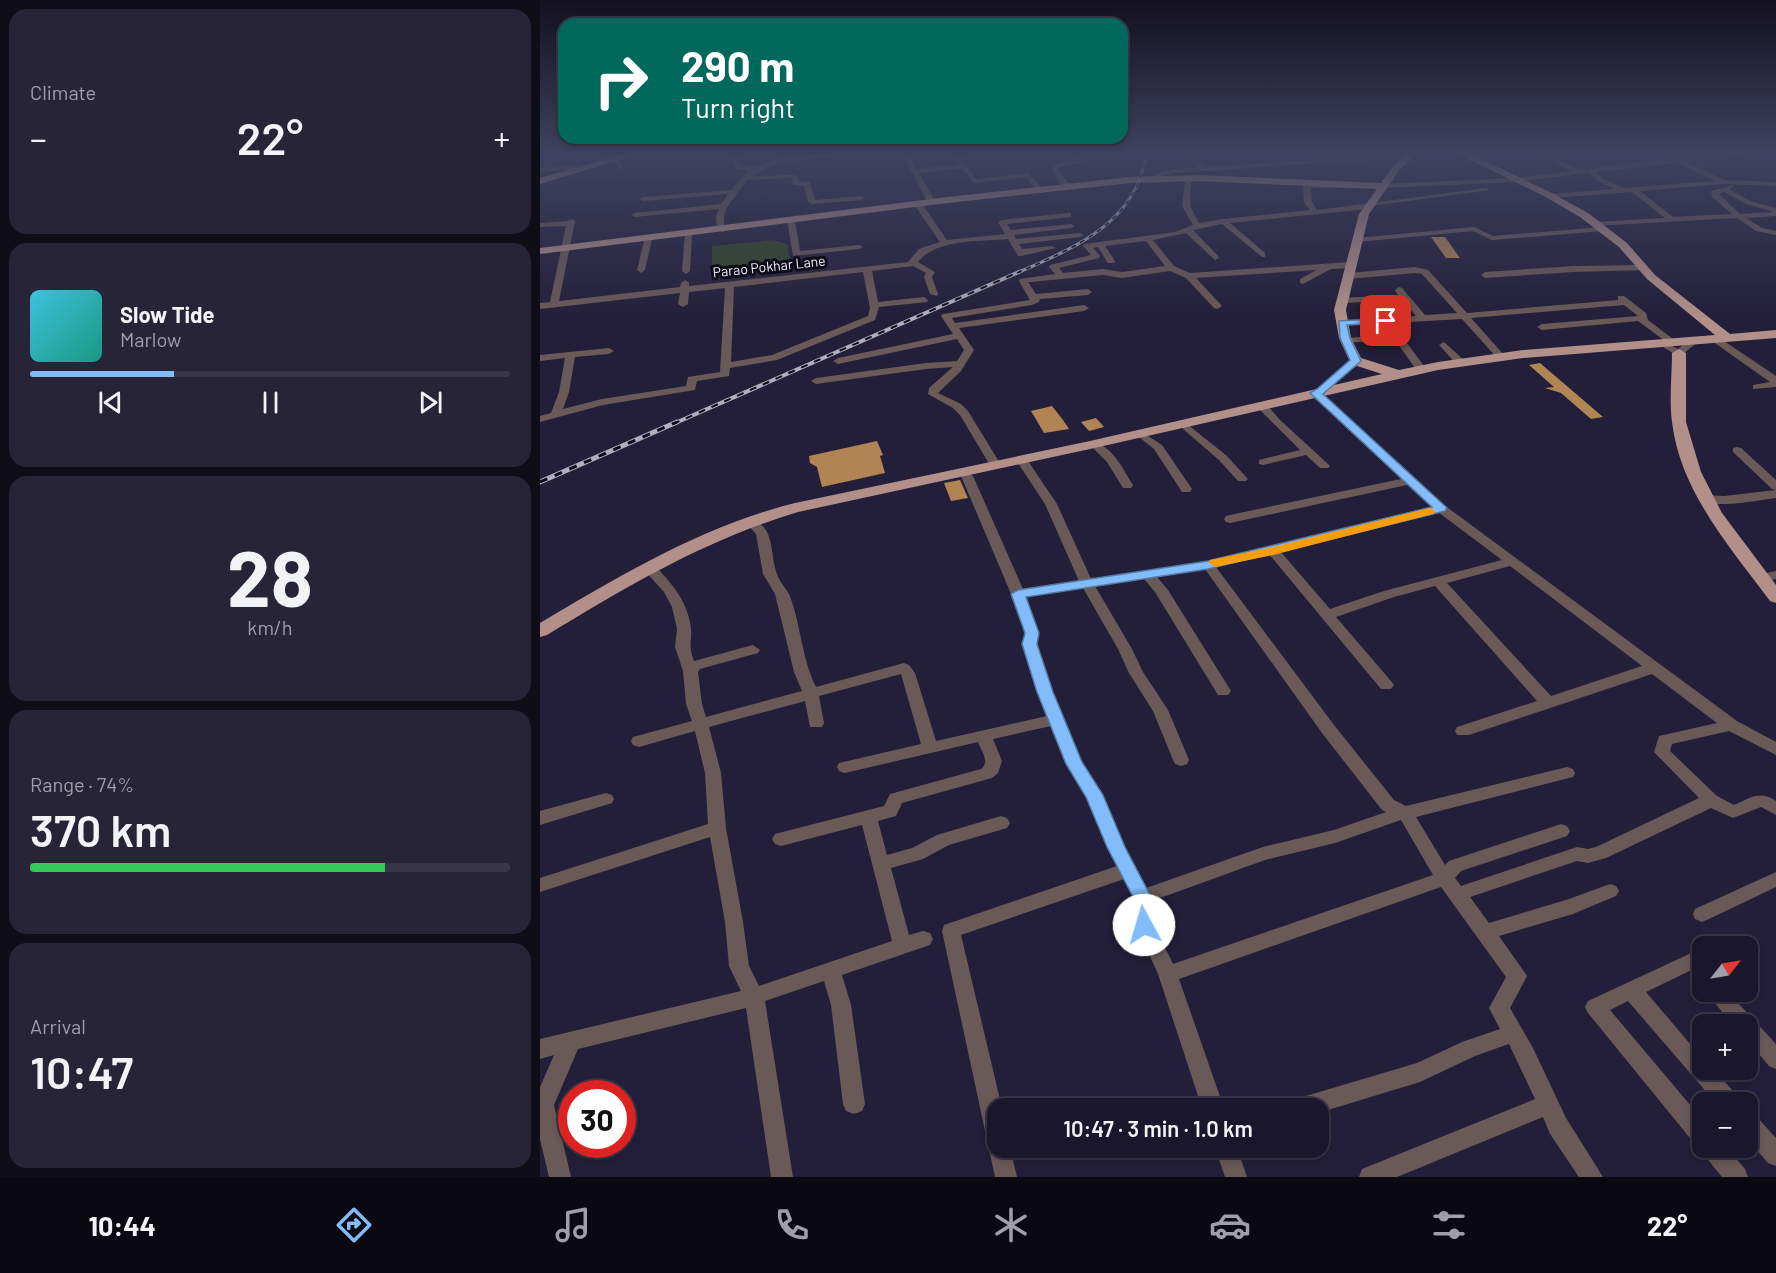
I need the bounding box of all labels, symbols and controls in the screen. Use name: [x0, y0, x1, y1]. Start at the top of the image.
text: 290 m: [681, 40, 794, 90]
icon: right: [582, 42, 660, 120]
text: Climate: [30, 80, 96, 104]
text: Turn right: [681, 91, 795, 123]
text: 22°: [237, 110, 303, 164]
text: −: [30, 118, 47, 158]
text: +: [493, 118, 510, 158]
street label: Parao Pokhar Lane: [712, 252, 826, 280]
pin: [1360, 295, 1411, 346]
text: Slow Tide: [120, 301, 215, 327]
icon: arrive: [1369, 304, 1402, 337]
text: Marlow: [120, 327, 181, 351]
icon: previous: [94, 386, 127, 419]
icon: pause: [254, 386, 287, 419]
icon: next: [414, 386, 447, 419]
text: 28: [227, 529, 313, 623]
text: km/h: [247, 615, 293, 639]
text: Range · 74%: [30, 772, 134, 796]
text: 370 km: [30, 802, 171, 856]
position arrow: [1112, 893, 1176, 957]
north arrow: [1692, 936, 1758, 1002]
map controls: [1692, 936, 1758, 1158]
text: Arrival: [30, 1014, 86, 1038]
button: +: [1692, 1014, 1758, 1080]
text: 10:47: [30, 1044, 133, 1098]
speed limit sign: 30: [558, 1080, 636, 1158]
button: −: [1692, 1092, 1758, 1158]
text: 10:47 · 3 min · 1.0 km: [1063, 1115, 1253, 1141]
icon: directions: [333, 1204, 375, 1246]
icon: music: [552, 1204, 594, 1246]
icon: phone: [771, 1204, 813, 1246]
icon: climate: [990, 1204, 1032, 1246]
icon: car: [1209, 1204, 1251, 1246]
icon: filters: [1428, 1204, 1470, 1246]
text: 10:44: [89, 1209, 156, 1241]
text: 22°: [1647, 1209, 1687, 1241]

